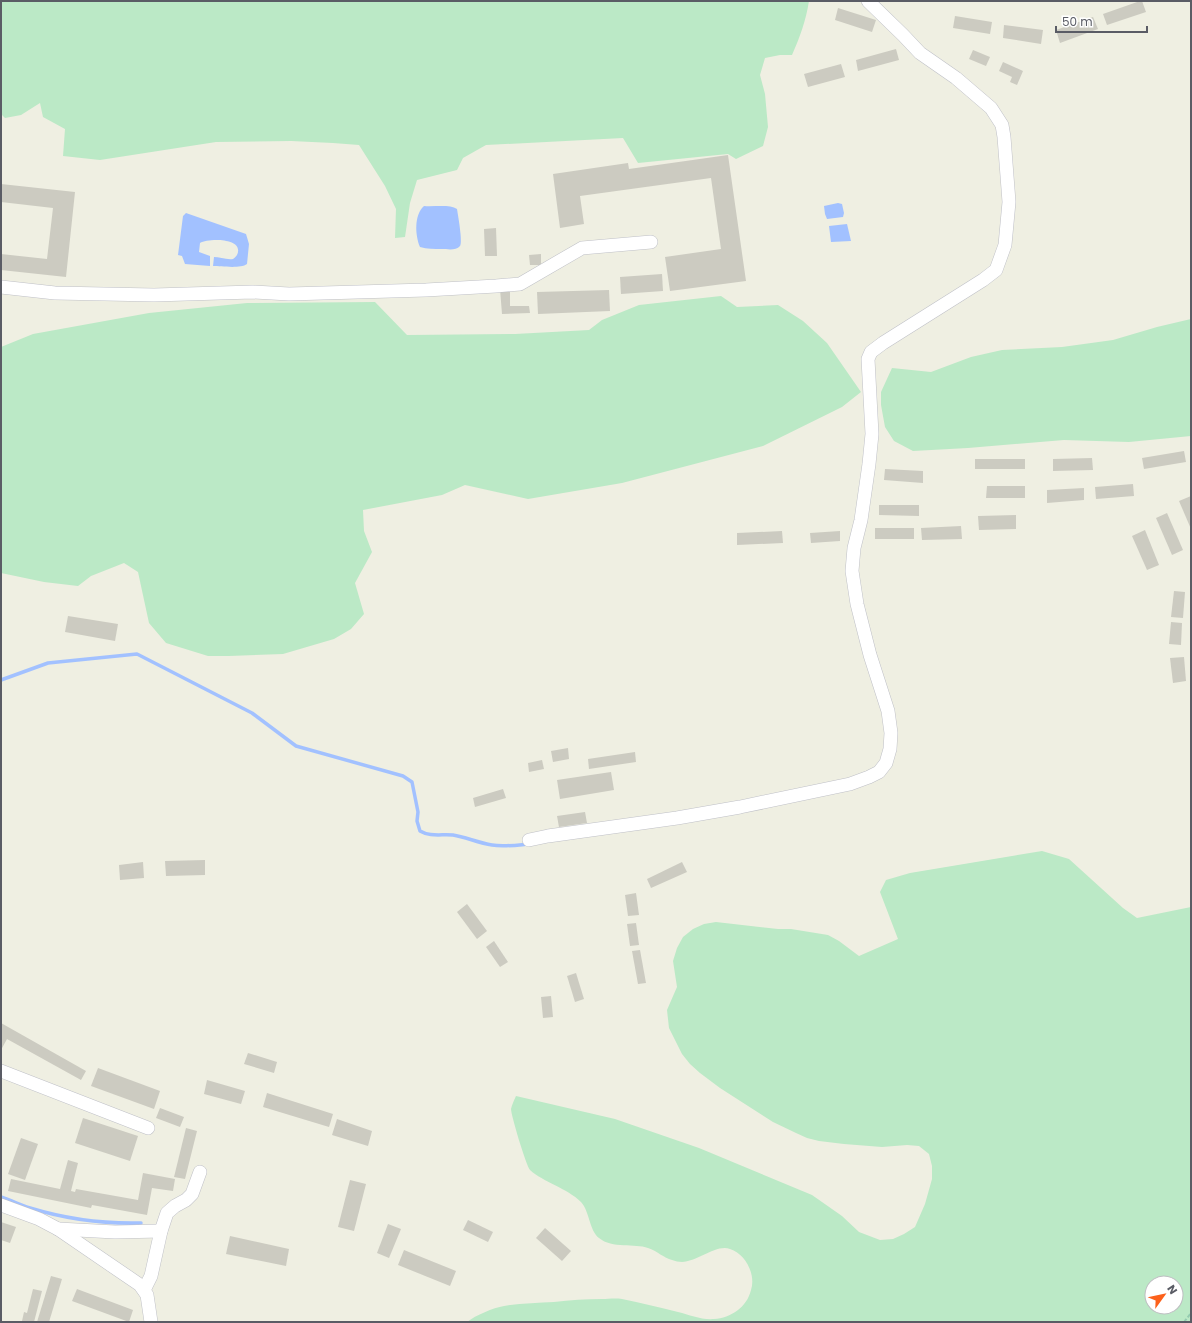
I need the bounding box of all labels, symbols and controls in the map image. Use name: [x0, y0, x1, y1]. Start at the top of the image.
scale bar: [1056, 8, 1147, 34]
text: 50 m: [1062, 13, 1093, 30]
north arrow: [1144, 1275, 1184, 1315]
text: N: [1163, 1282, 1181, 1297]

